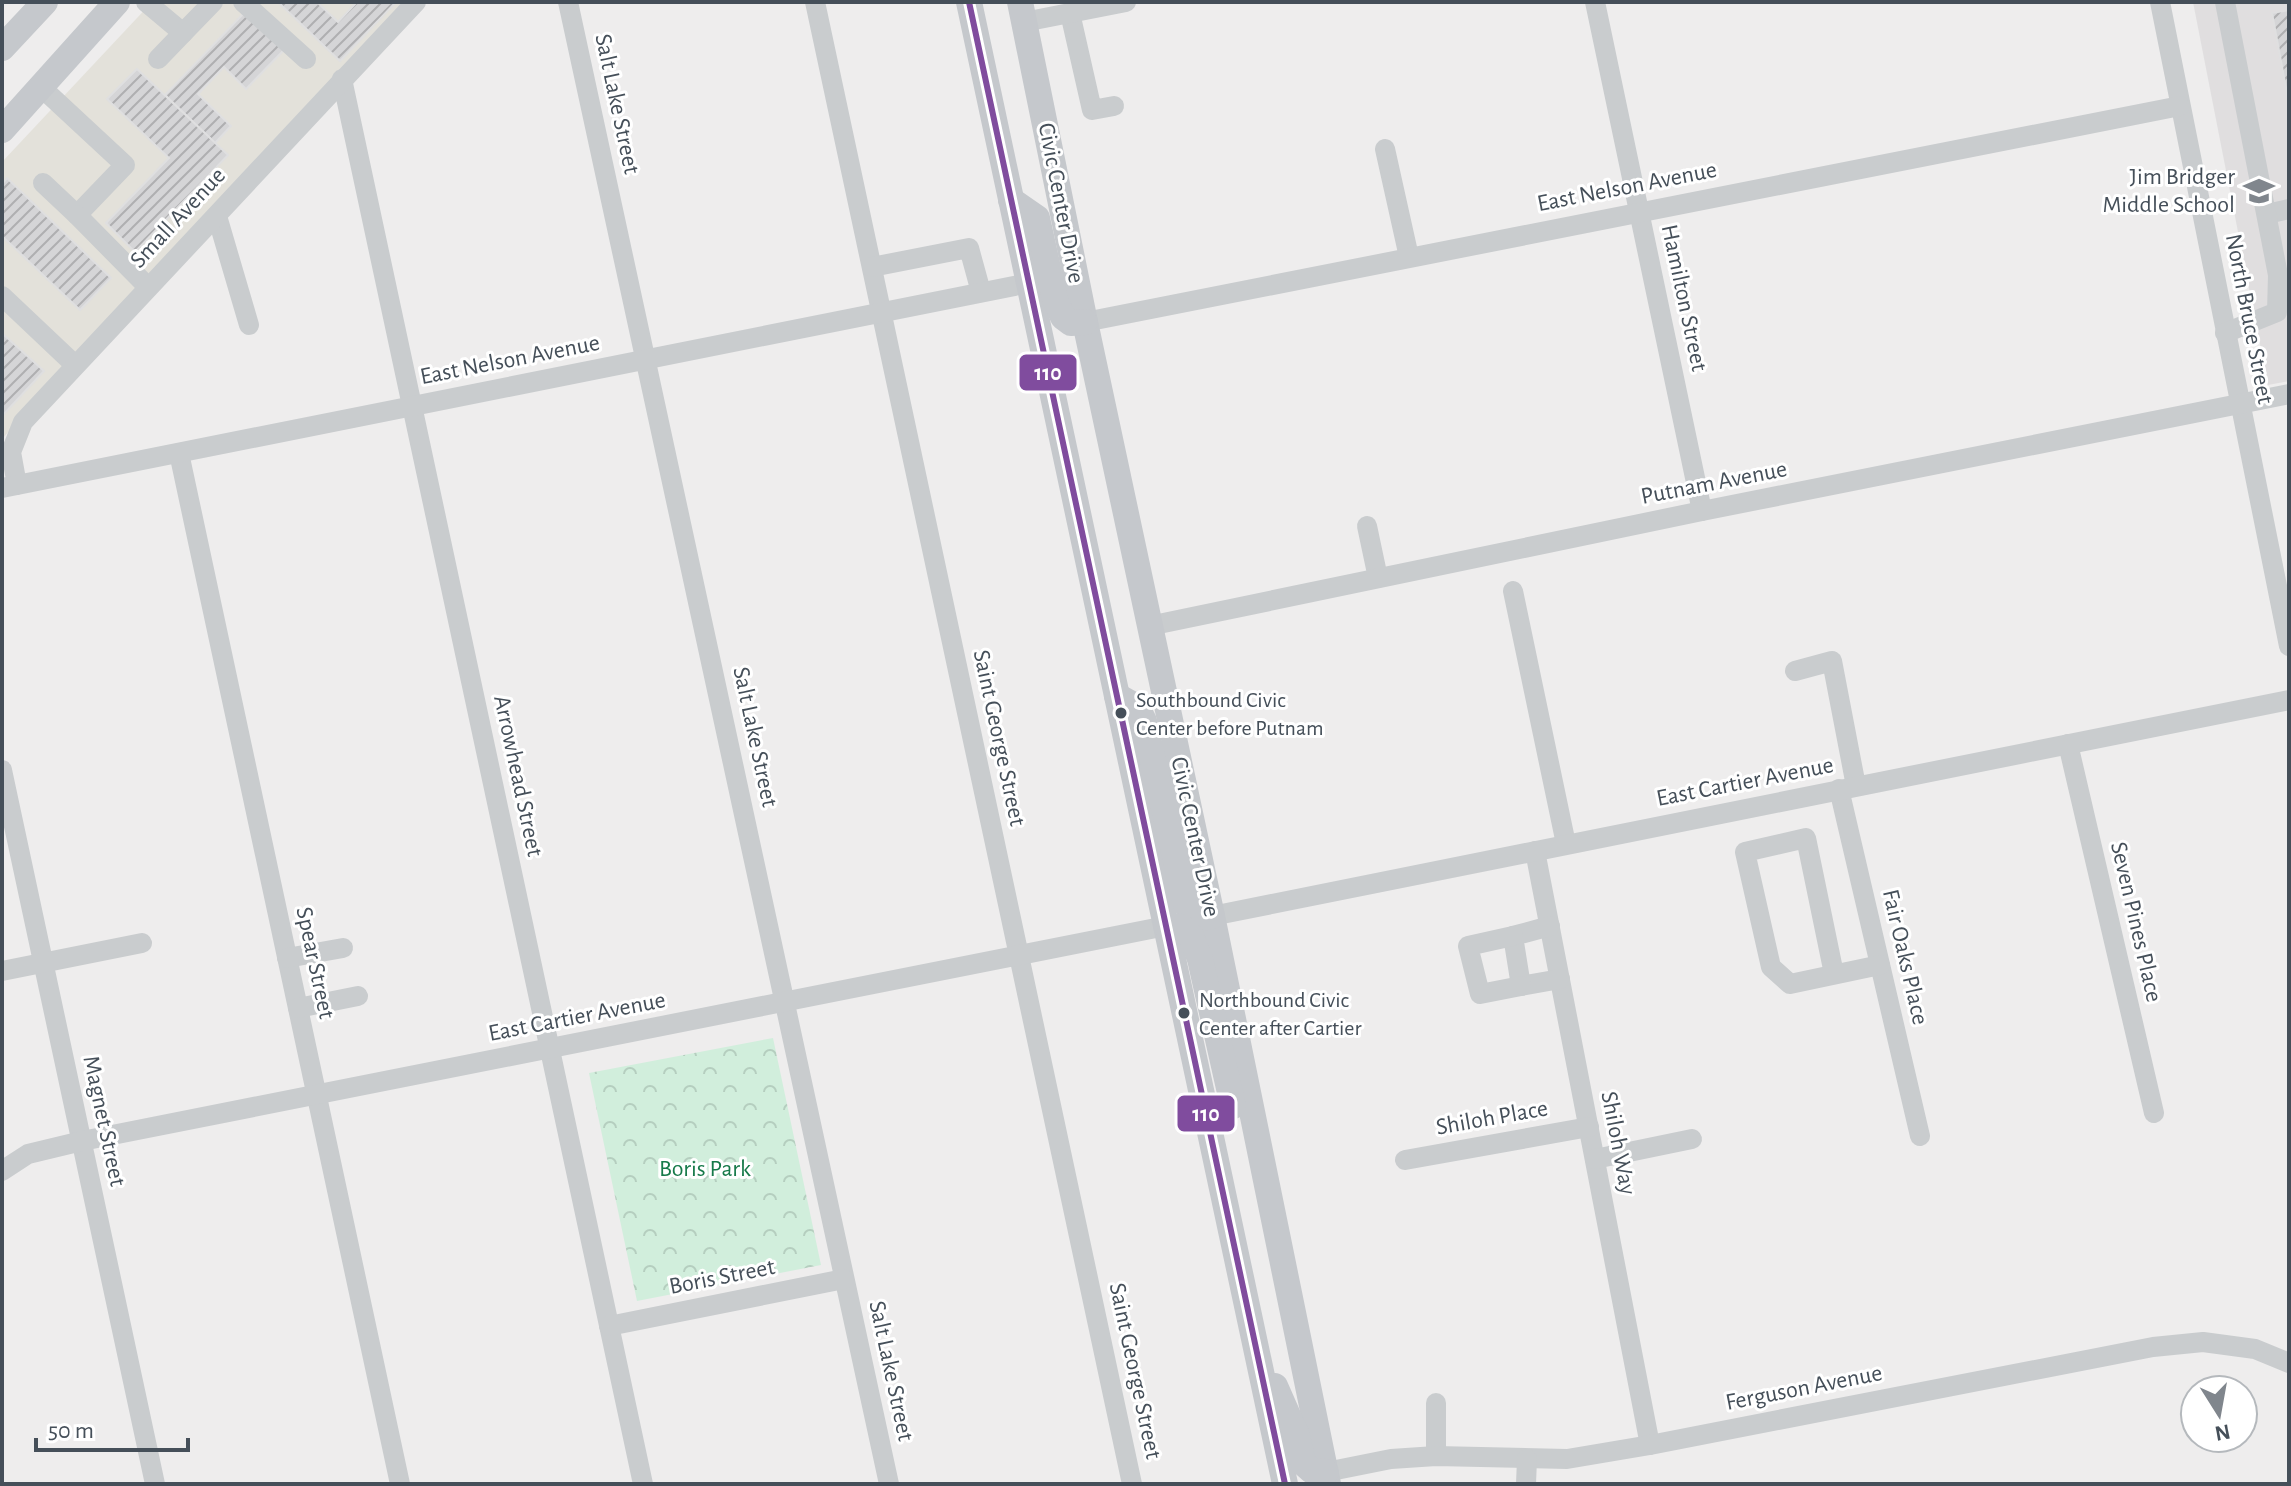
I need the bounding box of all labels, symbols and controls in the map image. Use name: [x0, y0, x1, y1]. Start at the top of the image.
street label: Salt Lake Street: [590, 32, 644, 177]
street label: Civic Center Drive: [1034, 121, 1088, 285]
street label: East Nelson Avenue: [1535, 158, 1719, 216]
street label: Small Avenue: [126, 163, 230, 273]
place label: Jim Bridger Middle School: [2102, 165, 2235, 217]
school or university icon: Jim Bridger Middle School: [2242, 174, 2276, 208]
street label: Hamilton Street: [1657, 222, 1711, 374]
street label: North Bruce Street: [2221, 232, 2277, 406]
street label: East Nelson Avenue: [418, 331, 602, 389]
line badge: 110: [1018, 353, 1078, 392]
text: 110: [1034, 362, 1062, 384]
street label: Putnam Avenue: [1639, 457, 1789, 509]
street label: Saint George Street: [969, 648, 1029, 828]
street label: Salt Lake Street: [728, 665, 782, 810]
place label: Southbound Civic Center before Putnam: [1136, 689, 1324, 739]
street label: Arrowhead Street: [489, 693, 547, 859]
marker: Southbound Civic Center before Putnam: [1113, 705, 1129, 721]
street label: East Cartier Avenue: [1654, 753, 1836, 811]
street label: Civic Center Drive: [1166, 755, 1224, 919]
street label: Seven Pines Place: [2106, 840, 2166, 1004]
street label: Fair Oaks Place: [1878, 887, 1932, 1027]
street label: Spear Street: [291, 905, 339, 1021]
street label: East Cartier Avenue: [486, 988, 668, 1046]
place label: Northbound Civic Center after Cartier: [1199, 989, 1362, 1039]
marker: Northbound Civic Center after Cartier: [1176, 1005, 1192, 1021]
street label: Magnet Street: [78, 1053, 130, 1189]
street label: Shiloh Way: [1596, 1089, 1640, 1197]
line badge: 110: [1176, 1094, 1236, 1133]
street label: Shiloh Place: [1434, 1096, 1550, 1140]
text: 110: [1192, 1103, 1220, 1125]
park label: Boris Park: [659, 1157, 751, 1181]
street label: Boris Street: [667, 1255, 777, 1299]
street label: Saint George Street: [1105, 1281, 1165, 1461]
street label: Salt Lake Street: [864, 1299, 918, 1444]
street label: Ferguson Avenue: [1724, 1361, 1884, 1415]
north arrow: [2179, 1374, 2259, 1454]
scale bar: [36, 1402, 188, 1452]
text: 50 m: [48, 1419, 94, 1443]
text: N: [2213, 1420, 2232, 1445]

